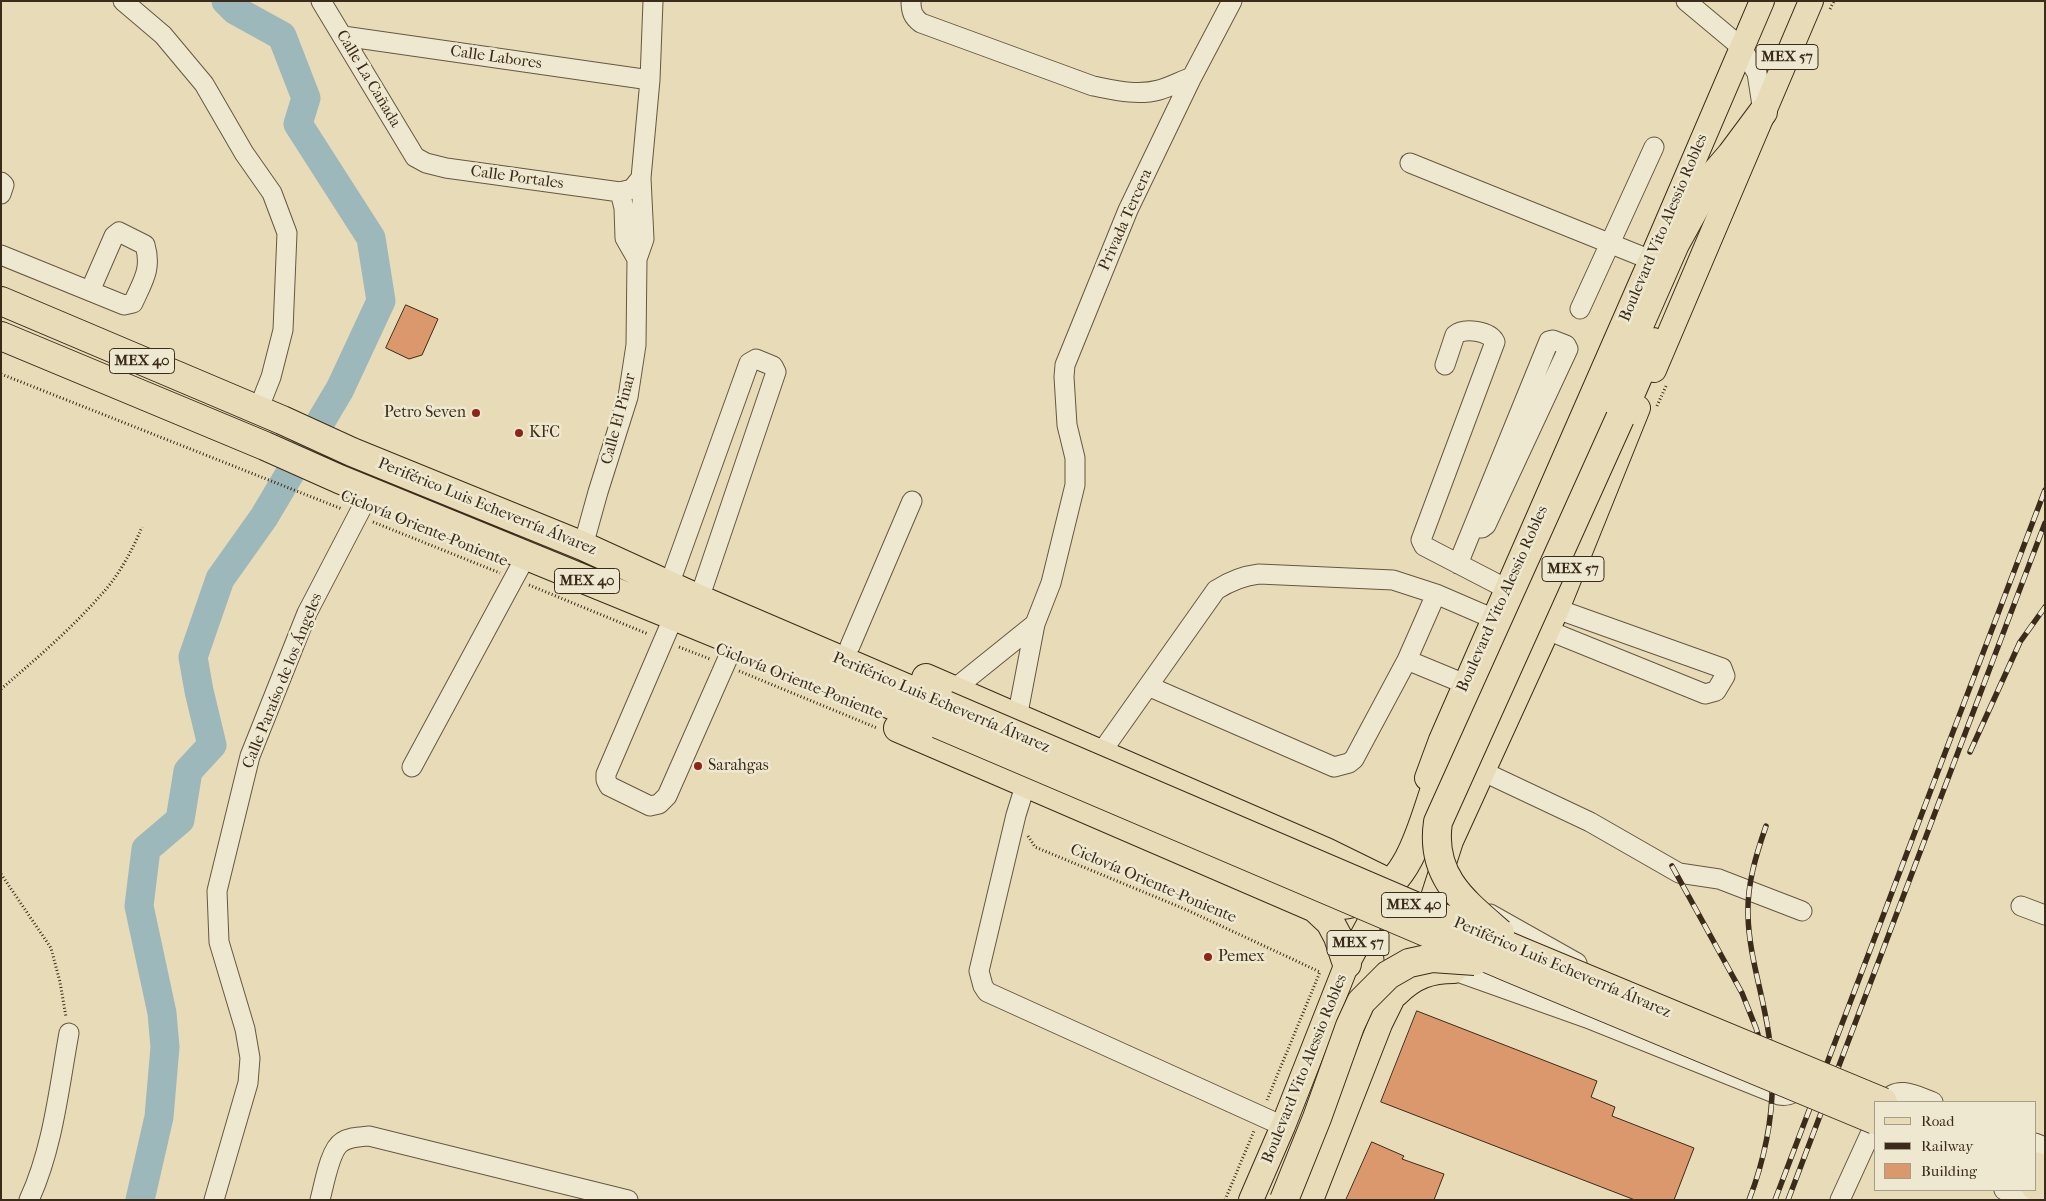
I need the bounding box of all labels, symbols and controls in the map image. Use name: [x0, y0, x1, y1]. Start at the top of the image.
street label: Calle La Cañada: [332, 27, 404, 131]
street label: Calle Labores: [449, 42, 543, 74]
road number: MEX 57: [1756, 44, 1818, 70]
street label: Boulevard Vito Alessio Robles: [1616, 131, 1712, 325]
street label: Calle Portales: [469, 162, 565, 194]
street label: Privada Tercera: [1095, 166, 1157, 274]
road number: MEX 40: [110, 348, 174, 374]
street label: Calle El Pinar: [598, 371, 640, 467]
place label: Petro Seven: [384, 403, 466, 423]
marker: Petro Seven: [470, 407, 482, 419]
place label: KFC: [529, 423, 560, 443]
marker: KFC: [513, 427, 525, 439]
street label: Periférico Luis Echeverría Álvarez: [375, 454, 599, 560]
street label: Ciclovía Oriente-Poniente: [337, 487, 511, 571]
street label: Boulevard Vito Alessio Robles: [1453, 503, 1553, 695]
road number: MEX 57: [1542, 556, 1604, 582]
road number: MEX 40: [554, 568, 620, 594]
street label: Calle Paraíso de los Ángeles: [239, 590, 327, 772]
street label: Ciclovía Oriente-Poniente: [712, 640, 886, 724]
street label: Periférico Luis Echeverría Álvarez: [829, 648, 1053, 758]
place label: Sarahgas: [708, 756, 769, 776]
marker: Sarahgas: [692, 760, 704, 772]
street label: Ciclovía Oriente-Poniente: [1067, 840, 1239, 928]
road number: MEX 40: [1382, 892, 1446, 918]
street label: Periférico Luis Echeverría Álvarez: [1450, 913, 1674, 1023]
road number: MEX 57: [1327, 930, 1389, 956]
place label: Pemex: [1218, 947, 1265, 967]
marker: Pemex: [1202, 951, 1214, 963]
street label: Boulevard Vito Alessio Robles: [1258, 972, 1352, 1166]
legend: [1874, 1101, 2036, 1191]
text: Road: [1921, 1112, 1954, 1130]
text: Railway: [1921, 1137, 1973, 1155]
text: Building: [1921, 1162, 1977, 1180]

